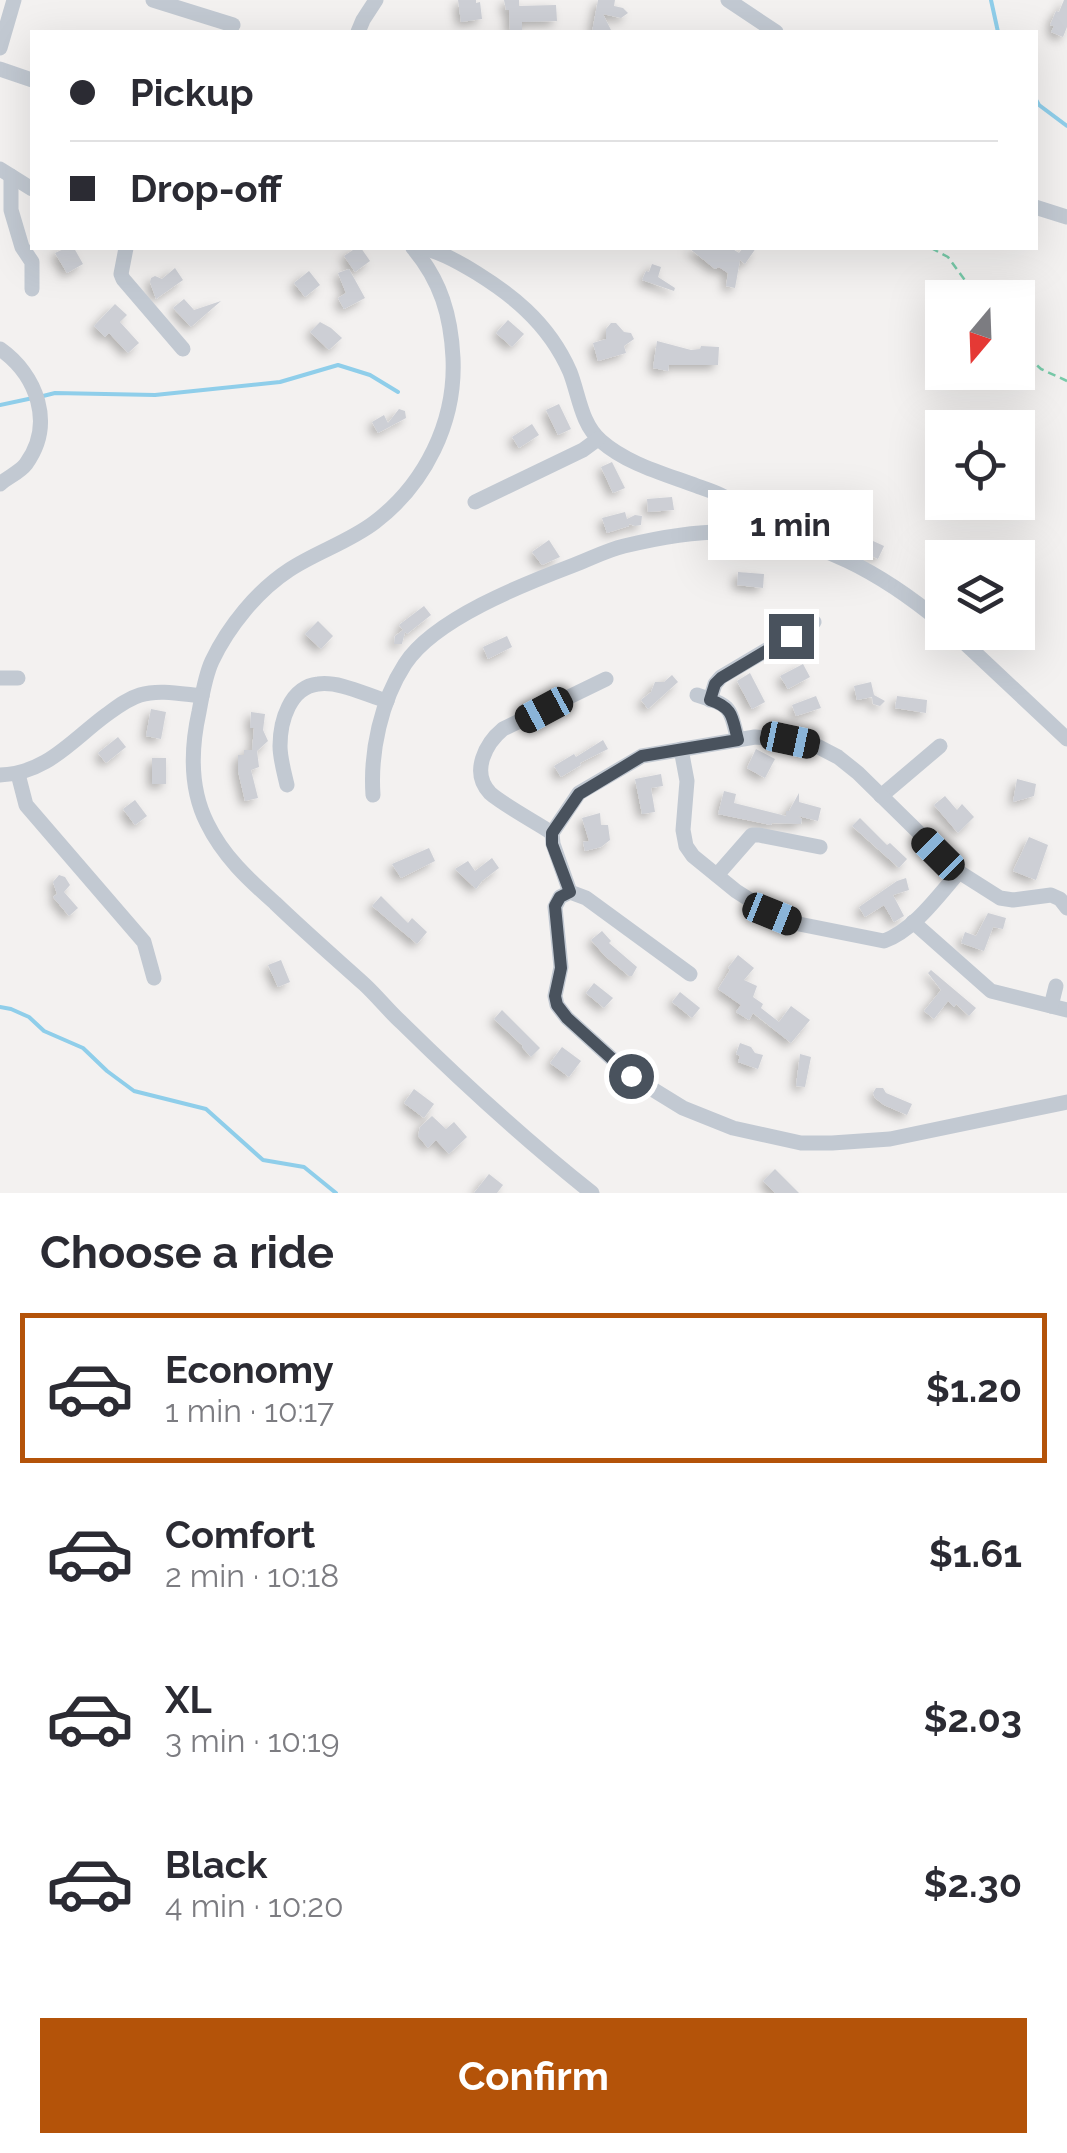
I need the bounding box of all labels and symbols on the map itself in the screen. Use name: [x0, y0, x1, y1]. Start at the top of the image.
north arrow: [925, 280, 1035, 390]
callout: 1 min: [708, 491, 874, 561]
route end: [769, 614, 814, 659]
car: [510, 683, 578, 737]
car: [758, 719, 822, 761]
car: [906, 822, 970, 886]
car: [739, 889, 805, 939]
route start: [609, 1054, 654, 1099]

